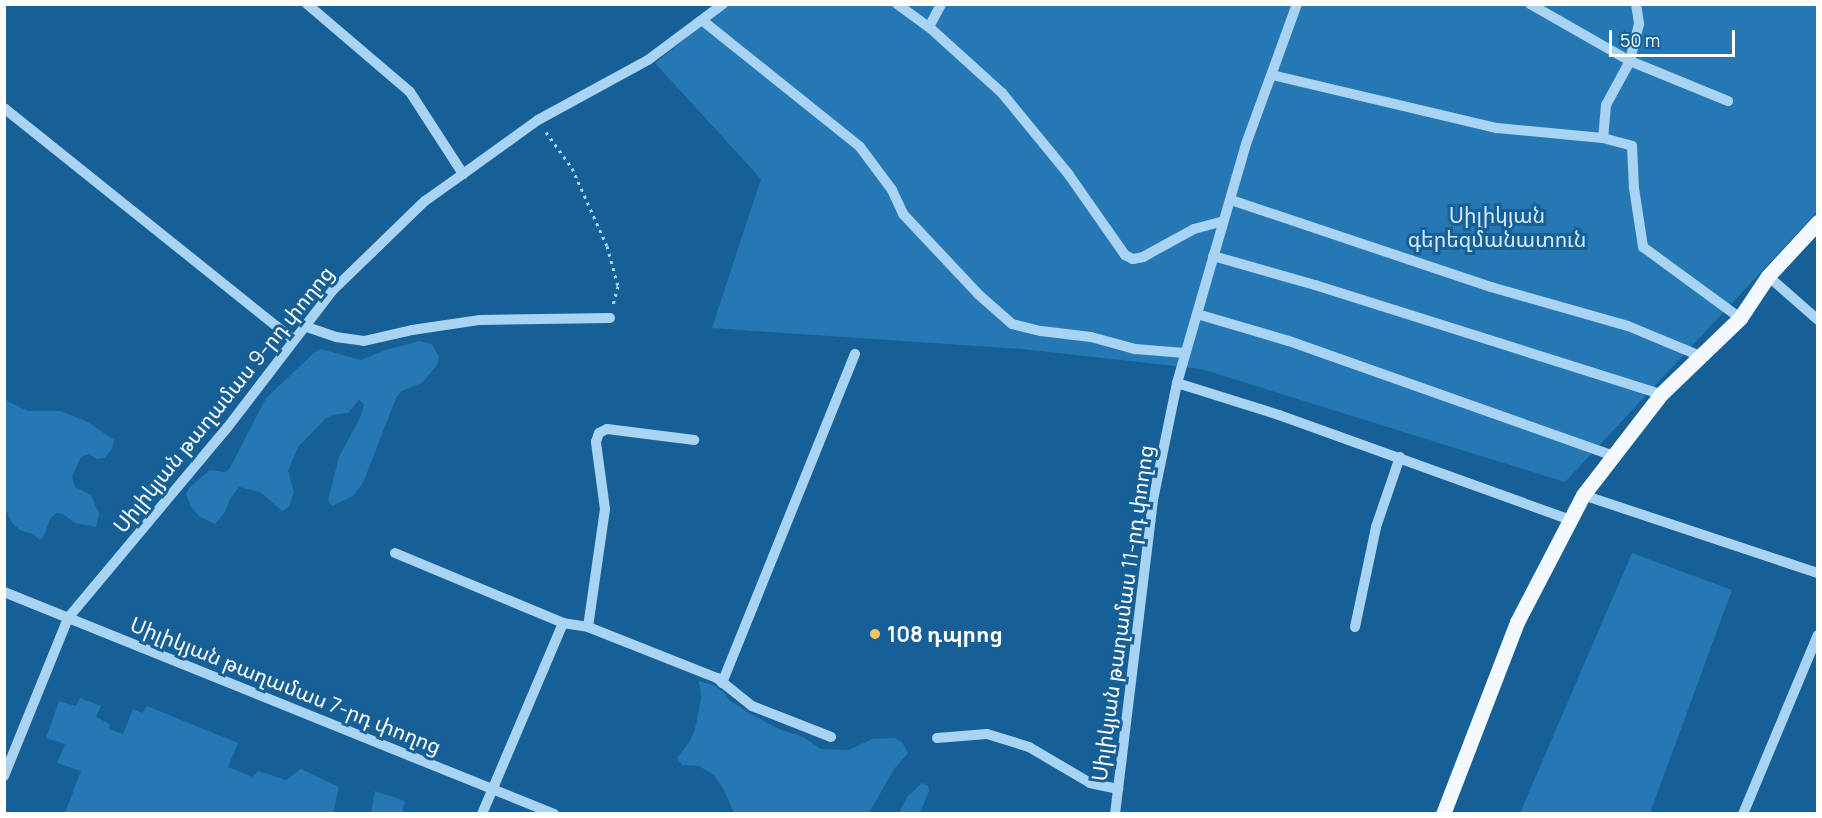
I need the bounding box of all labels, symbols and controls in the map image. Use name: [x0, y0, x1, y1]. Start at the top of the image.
scale bar: [1612, 18, 1738, 56]
text: 50 m: [1620, 28, 1660, 52]
park label: Սիլիկյան գերեզմանատուն: [1408, 202, 1586, 252]
street label: Սիլիկյան թաղամաս 9-րդ փողոց: [108, 261, 338, 537]
street label: Սիլիկյան թաղամաս 11-րդ փողոց: [1086, 443, 1158, 783]
street label: Սիլիկյան թաղամաս 7-րդ փողոց: [127, 611, 445, 759]
place label: 108 դպրոց: [887, 621, 1003, 647]
marker: 108 դպրոց: [868, 627, 882, 641]

